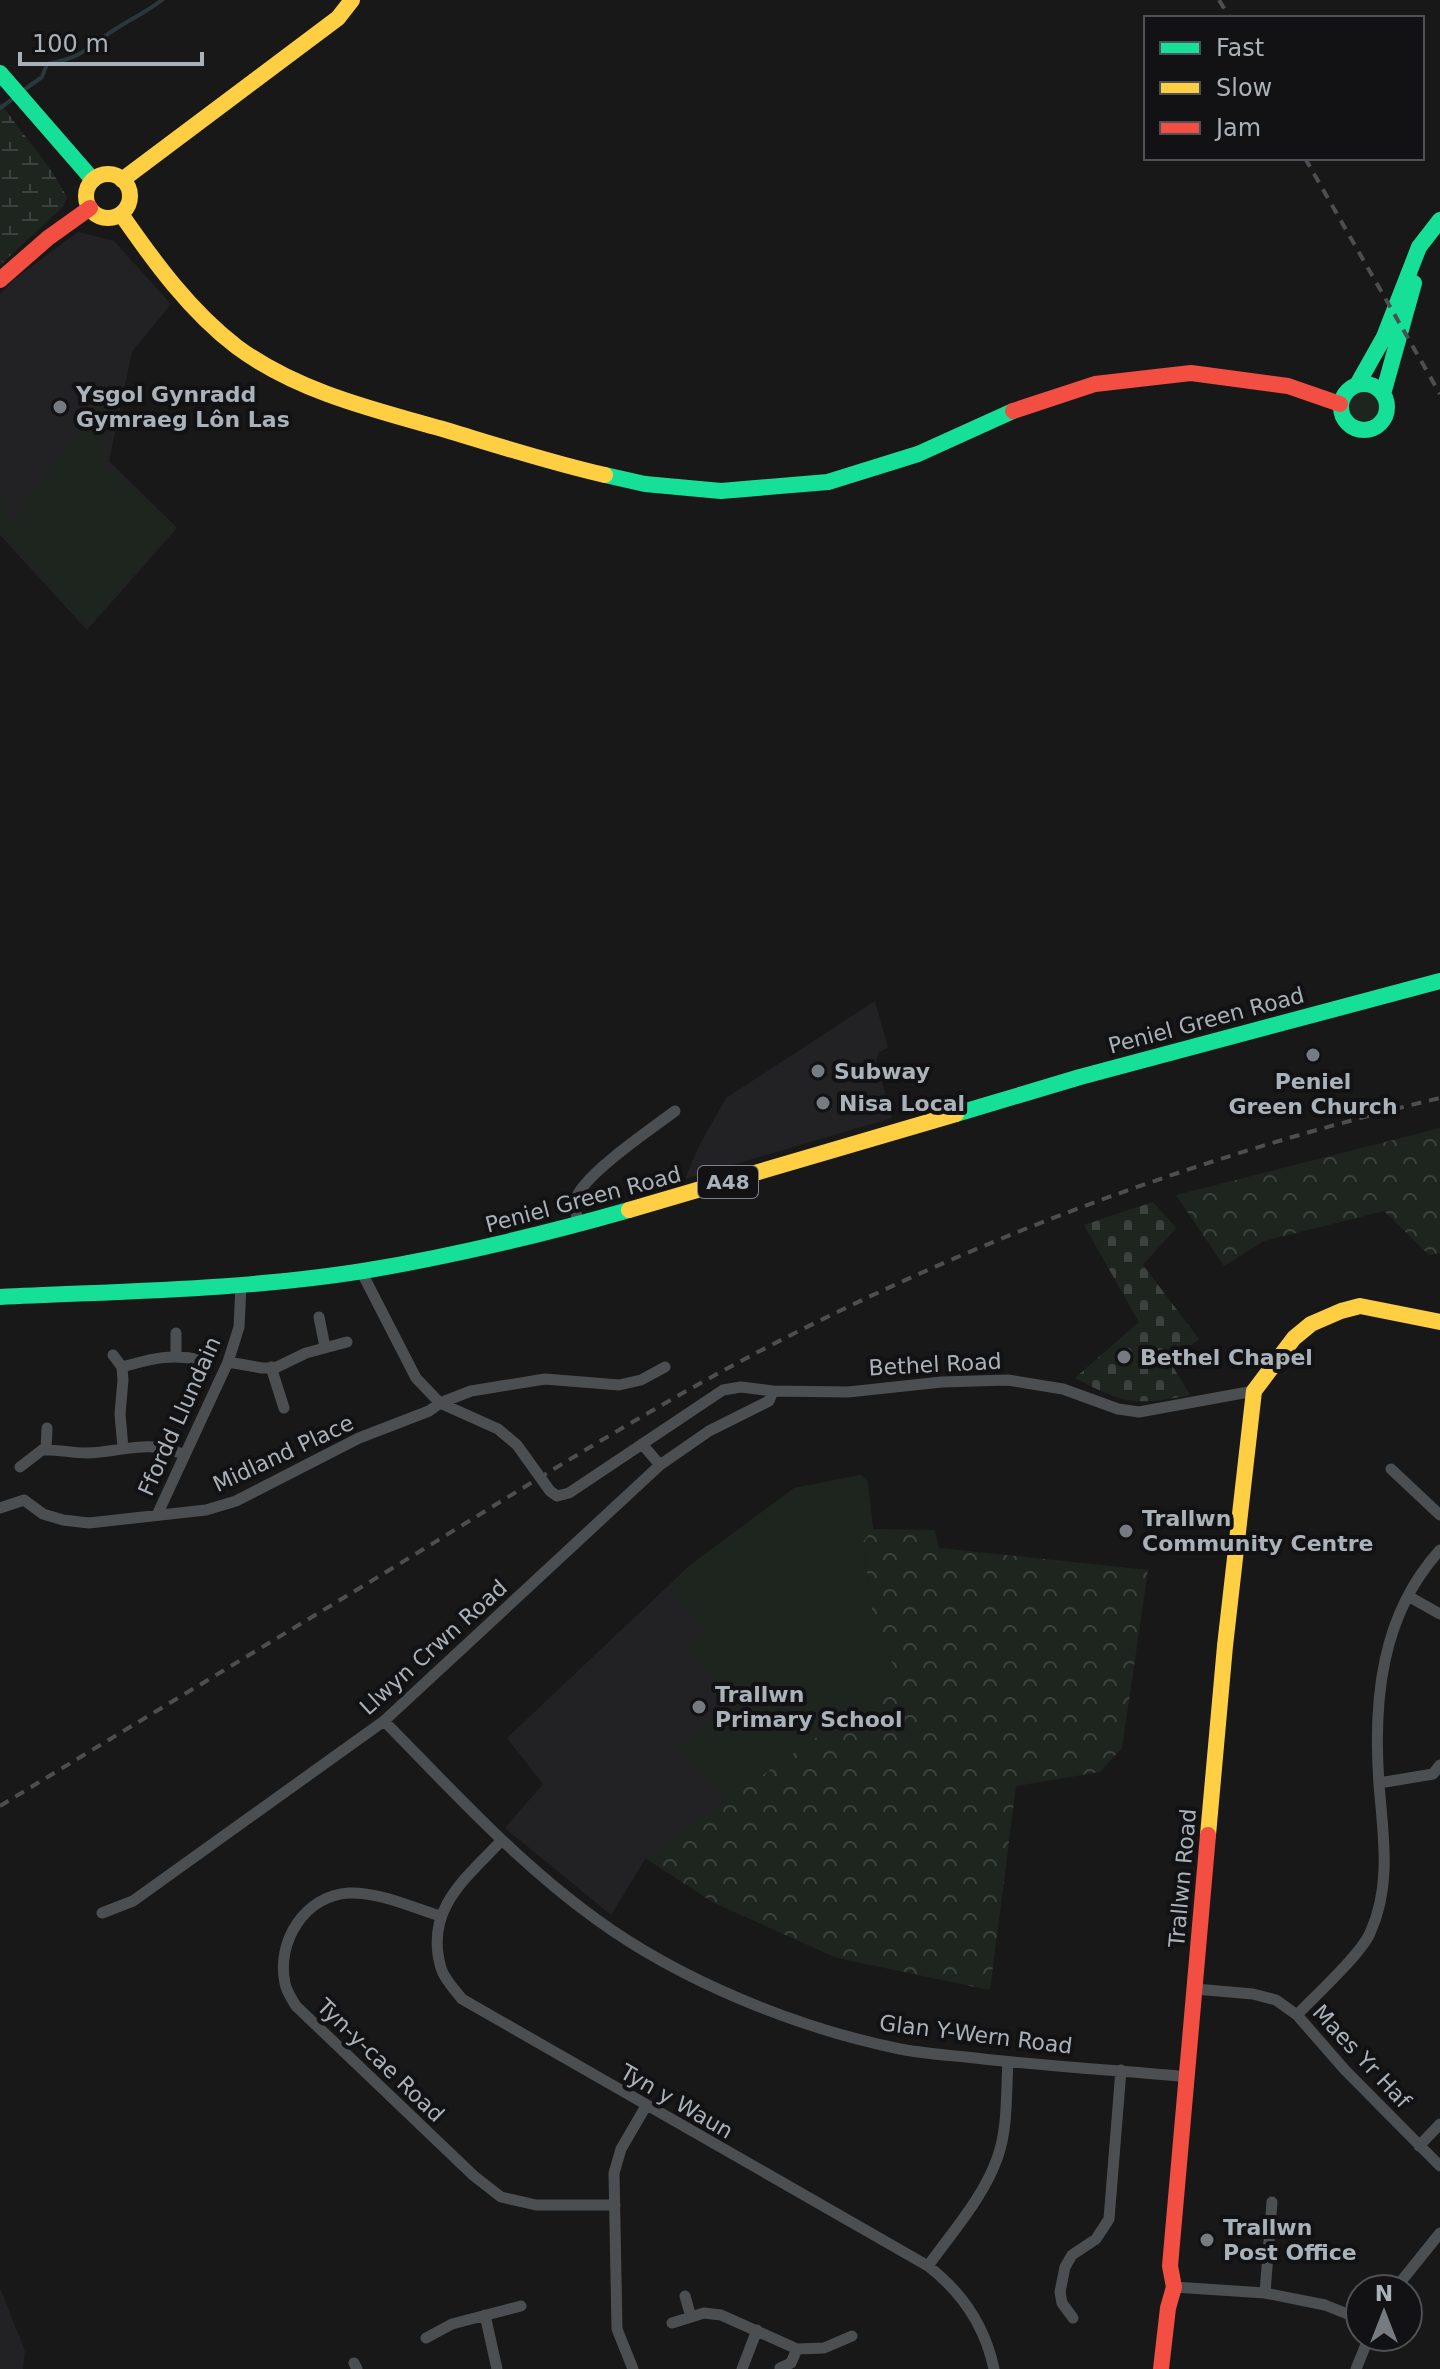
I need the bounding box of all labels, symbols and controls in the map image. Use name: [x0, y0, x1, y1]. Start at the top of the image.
scale bar: [20, 16, 202, 66]
legend: [1144, 16, 1424, 160]
text: 100 m: [32, 30, 109, 58]
text: Fast: [1216, 34, 1264, 62]
text: Slow: [1216, 74, 1272, 102]
text: Jam: [1214, 114, 1261, 142]
place label: Ysgol Gynradd Gymraeg Lôn Las: [75, 382, 290, 432]
marker: Ysgol Gynradd Gymraeg Lôn Las: [51, 398, 69, 416]
street label: Peniel Green Road: [1106, 982, 1307, 1059]
marker: Peniel Green Church: [1304, 1046, 1322, 1064]
place label: Subway: [834, 1059, 930, 1084]
marker: Subway: [809, 1062, 827, 1080]
place label: Peniel Green Church: [1228, 1069, 1398, 1119]
place label: Nisa Local: [839, 1091, 965, 1116]
marker: Nisa Local: [814, 1094, 832, 1112]
street label: Peniel Green Road: [483, 1161, 684, 1238]
road number: A48: [698, 1166, 758, 1198]
street label: Ffordd Llundain: [133, 1333, 226, 1499]
place label: Bethel Chapel: [1140, 1345, 1313, 1370]
marker: Bethel Chapel: [1115, 1348, 1133, 1366]
street label: Bethel Road: [868, 1349, 1002, 1380]
street label: Midland Place: [209, 1410, 357, 1497]
place label: Trallwn Community Centre: [1142, 1506, 1374, 1556]
marker: Trallwn Community Centre: [1117, 1522, 1135, 1540]
street label: Llwyn Crwn Road: [355, 1575, 512, 1720]
place label: Trallwn Primary School: [715, 1682, 902, 1732]
marker: Trallwn Primary School: [690, 1698, 708, 1716]
street label: Trallwn Road: [1164, 1808, 1201, 1949]
street label: Tyn-y-cae Road: [311, 1993, 449, 2127]
street label: Maes Yr Haf: [1308, 2000, 1417, 2114]
street label: Glan Y-Wern Road: [878, 2010, 1074, 2059]
street label: Tyn y Waun: [615, 2059, 737, 2144]
place label: Trallwn Post Office: [1223, 2215, 1357, 2265]
marker: Trallwn Post Office: [1198, 2231, 1216, 2249]
north arrow: [1344, 2273, 1424, 2353]
text: N: [1375, 2281, 1393, 2306]

